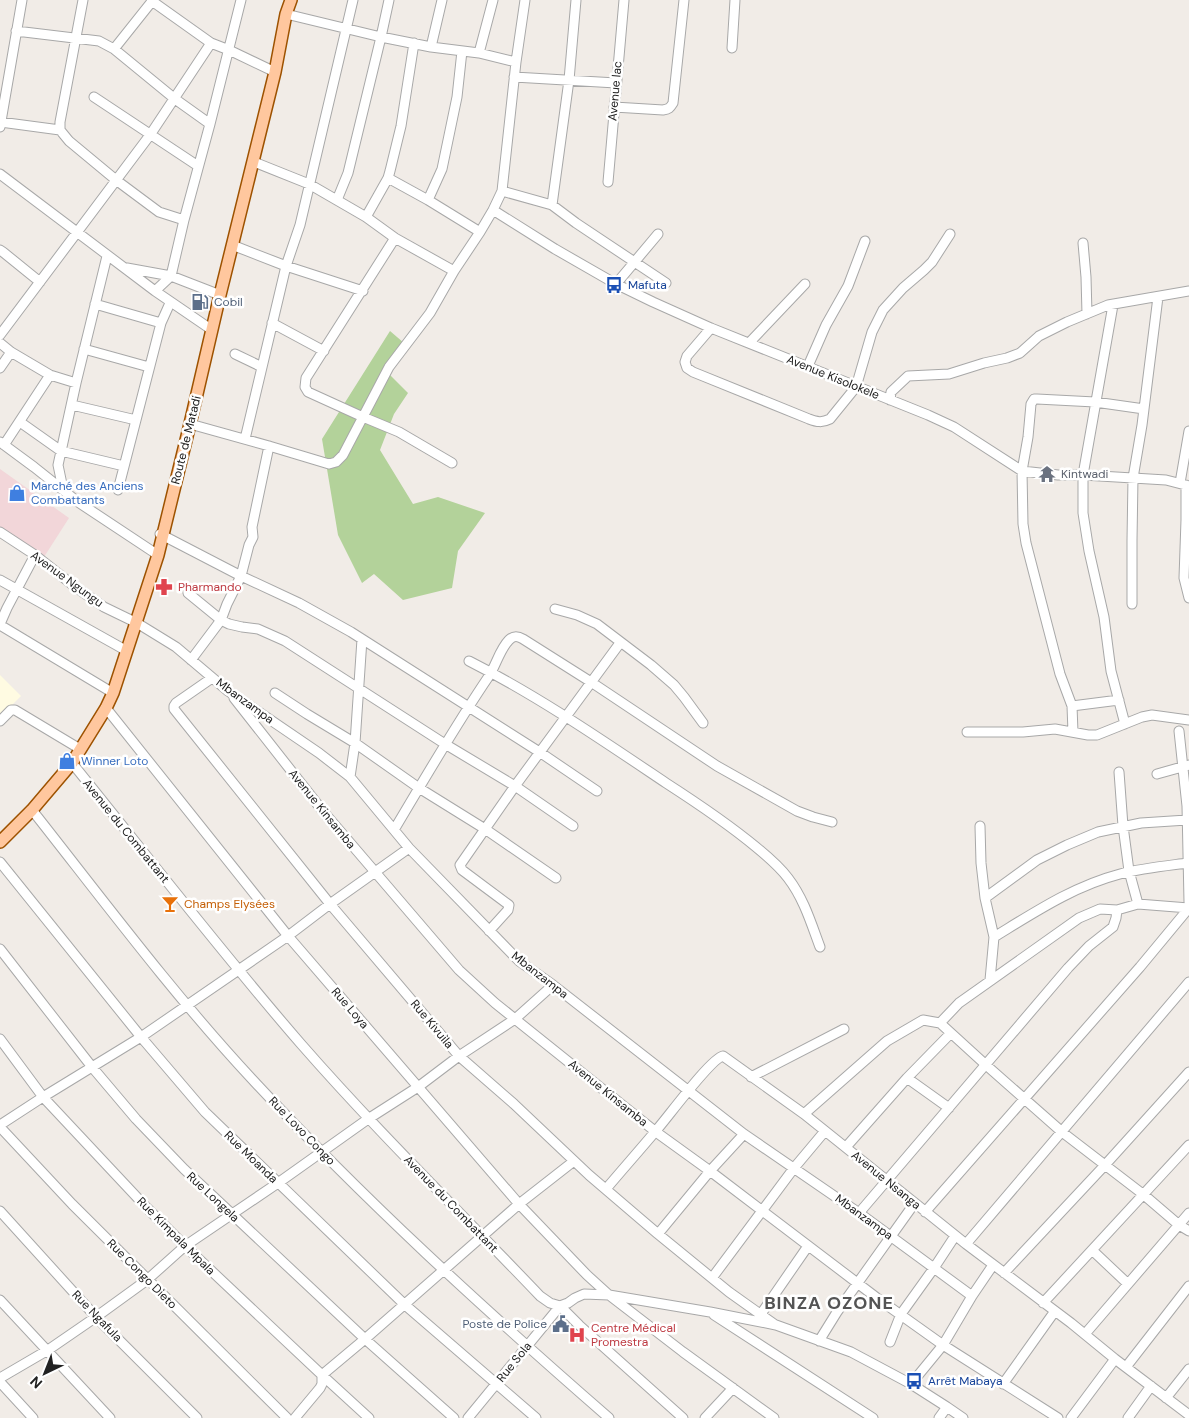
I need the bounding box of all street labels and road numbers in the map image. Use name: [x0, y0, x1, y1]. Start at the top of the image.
street label: Avenue lac: [604, 60, 626, 122]
street label: Avenue Kisolokele: [784, 351, 882, 403]
street label: Route de Matadi: [167, 394, 205, 486]
street label: Avenue Ngungu: [27, 547, 107, 611]
street label: Mbanzampa: [213, 675, 277, 727]
street label: Avenue Kinsamba: [285, 766, 359, 852]
street label: Avenue du Combattant: [79, 776, 173, 887]
street label: Mbanzampa: [508, 948, 572, 1002]
street label: Rue Loya: [328, 984, 372, 1032]
street label: Rue Kivuila: [407, 996, 457, 1052]
street label: Avenue Kinsamba: [565, 1056, 651, 1130]
street label: Rue Lovo Congo: [265, 1093, 339, 1169]
street label: Rue Moanda: [221, 1127, 281, 1187]
street label: Avenue Nsanga: [848, 1147, 924, 1213]
street label: Avenue du Combattant: [400, 1152, 502, 1256]
street label: Rue Longela: [183, 1168, 243, 1226]
street label: Mbanzampa: [832, 1191, 896, 1243]
street label: Rue Kimpala Mpala: [133, 1193, 219, 1279]
street label: Rue Congo Dieto: [104, 1236, 180, 1312]
street label: Rue Ngafula: [68, 1287, 126, 1345]
street label: Rue Sola: [493, 1339, 535, 1385]

